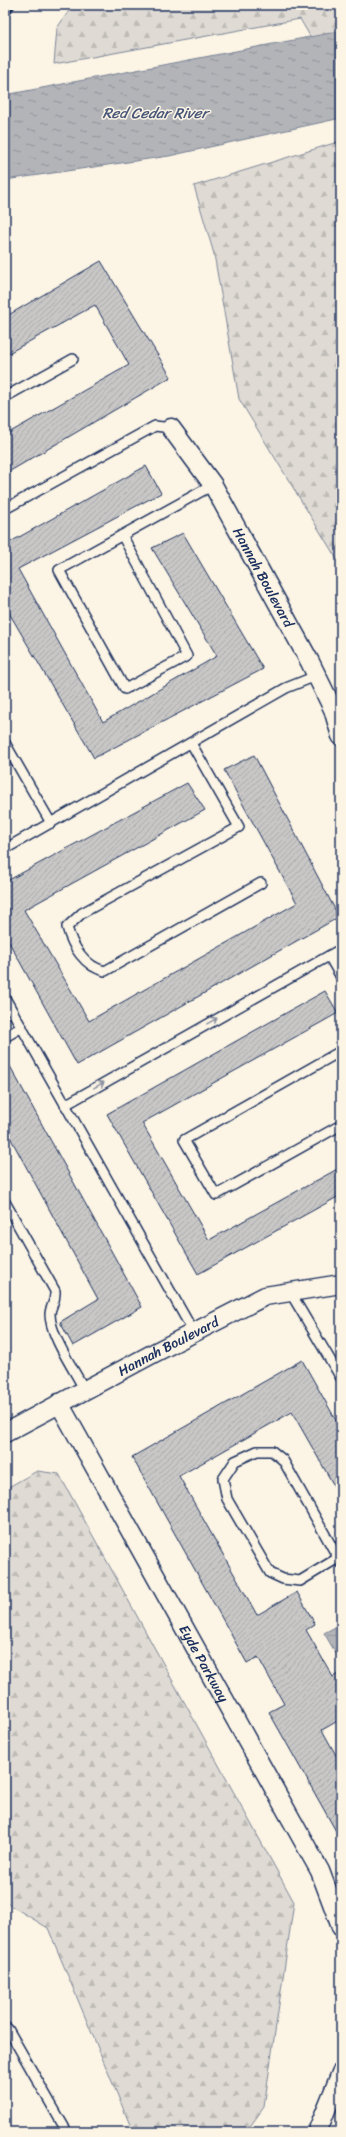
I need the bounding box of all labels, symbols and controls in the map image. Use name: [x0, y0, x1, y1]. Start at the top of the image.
water label: Red Cedar River: [102, 100, 210, 126]
street label: Hannah Boulevard: [225, 523, 302, 634]
one-way arrow: [206, 1017, 218, 1025]
one-way arrow: [93, 1081, 105, 1089]
street label: Hannah Boulevard: [113, 1309, 225, 1383]
street label: Eyde Parkway: [172, 1620, 236, 1708]

